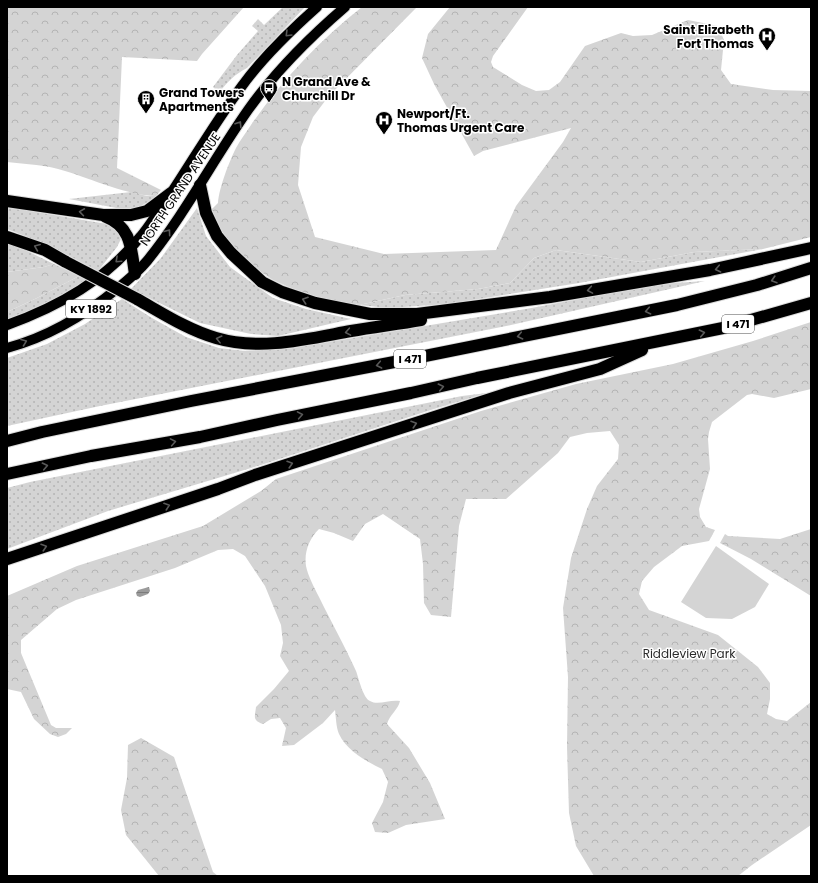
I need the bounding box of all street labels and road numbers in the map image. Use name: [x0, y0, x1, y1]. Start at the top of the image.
street label: NORTH GRAND AVENUE: [136, 129, 224, 249]
road number: KY 1892: [66, 300, 116, 318]
road number: I 471: [722, 315, 754, 333]
road number: I 471: [394, 350, 426, 368]

